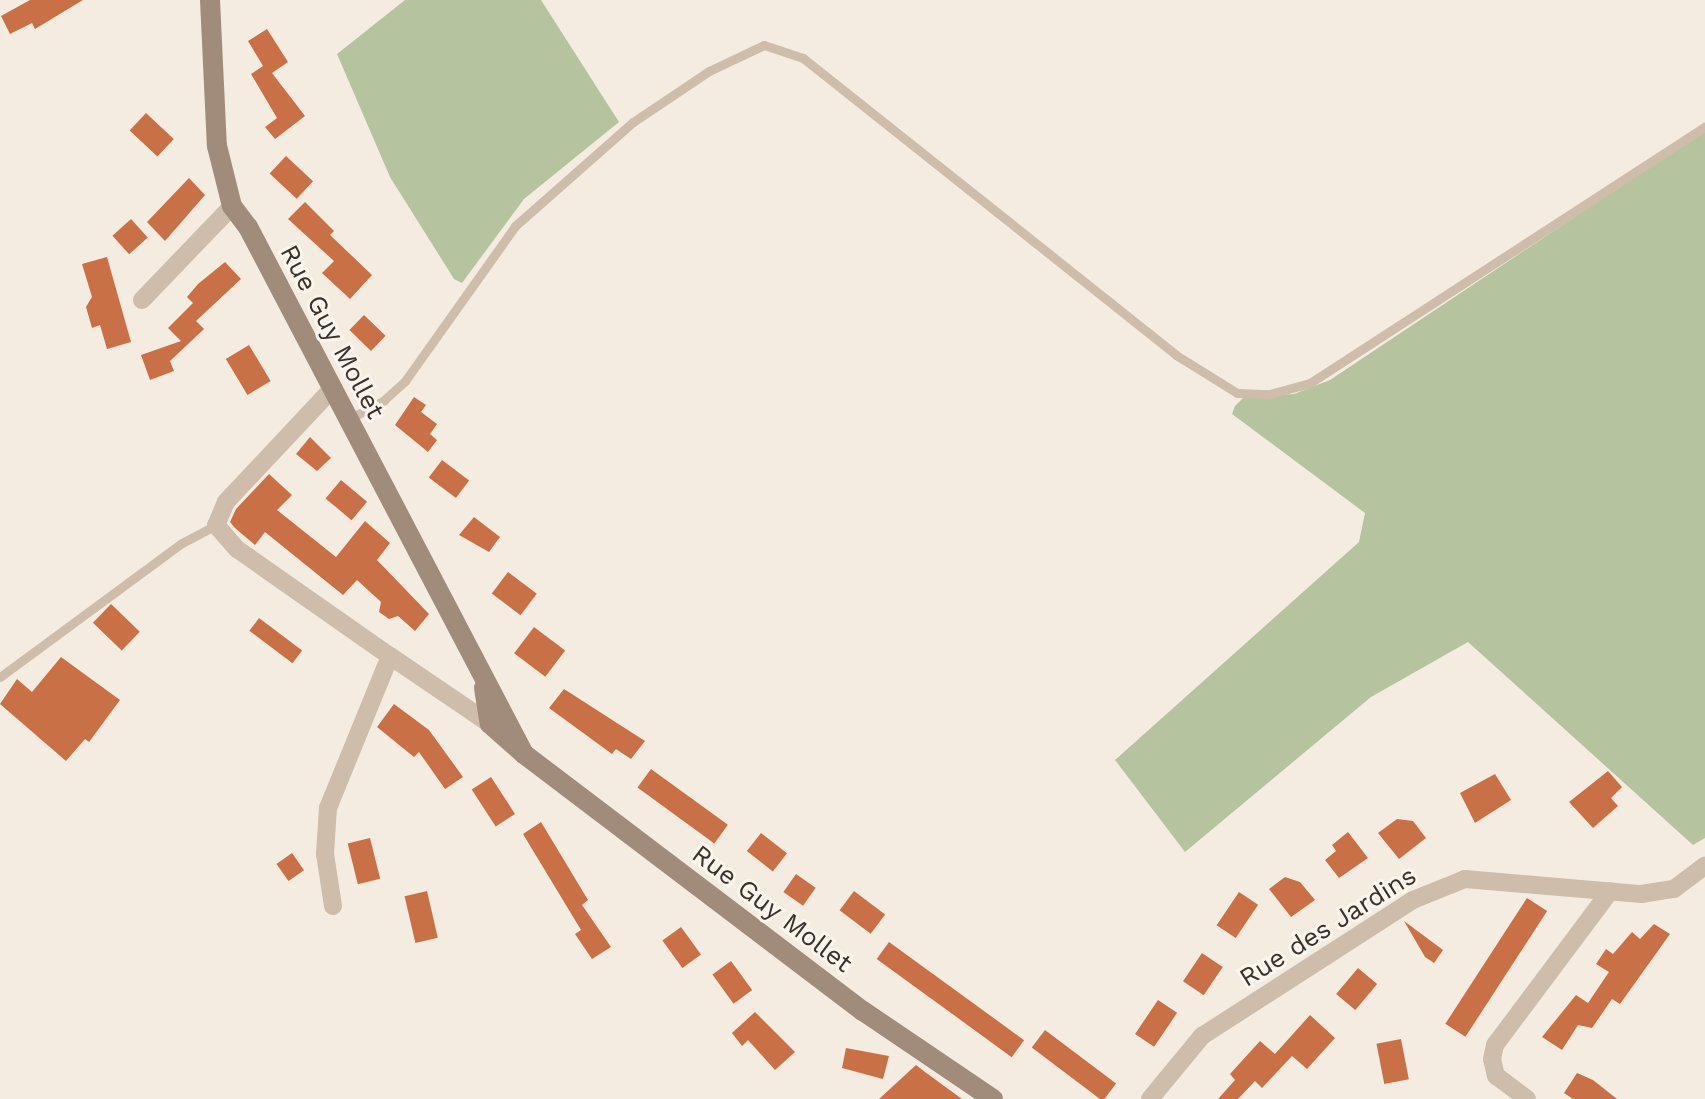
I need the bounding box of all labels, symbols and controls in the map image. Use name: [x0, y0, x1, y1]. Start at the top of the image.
street label: Rue Guy Mollet: [273, 239, 391, 425]
street label: Rue Guy Mollet: [686, 838, 858, 980]
street label: Rue des Jardins: [1234, 860, 1422, 994]

